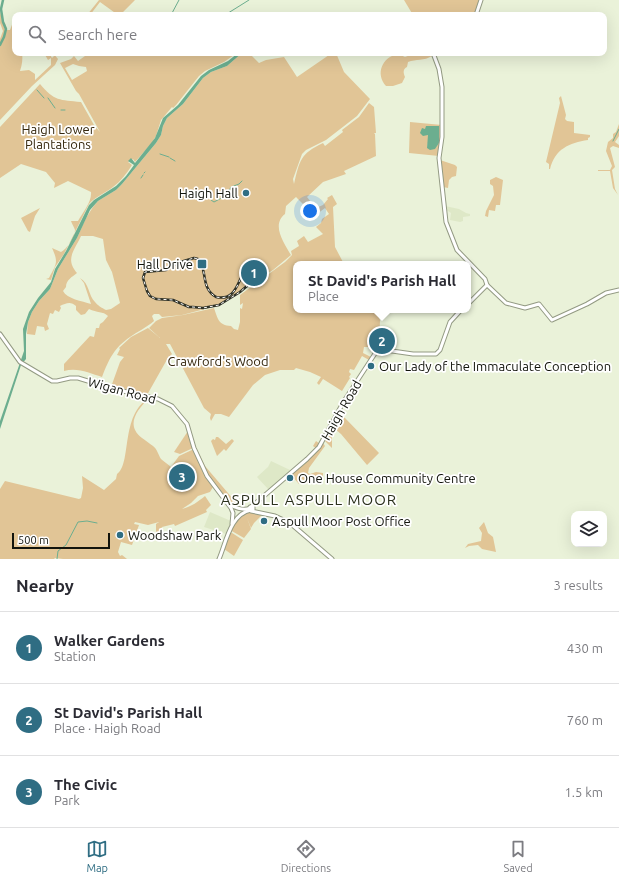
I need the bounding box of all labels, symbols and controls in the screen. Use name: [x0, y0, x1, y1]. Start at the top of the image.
search box: [12, 12, 607, 56]
icon: search: [26, 23, 48, 45]
text: Search here: [58, 26, 137, 43]
park label: Haigh Lower Plantations: [21, 122, 95, 151]
place label: Haigh Hall: [179, 186, 239, 200]
marker: Haigh Hall: [241, 188, 251, 198]
your location: [300, 201, 320, 221]
place label: Hall Drive: [137, 257, 193, 271]
marker: Hall Drive: [196, 258, 208, 270]
pin: 1: [241, 258, 267, 288]
popup: [293, 261, 471, 313]
text: St David's Parish Hall: [308, 272, 456, 289]
text: Place: [308, 289, 339, 303]
pin: 2: [369, 326, 395, 356]
park label: Crawford's Wood: [167, 354, 269, 368]
place label: Our Lady of the Immaculate Conception: [379, 359, 611, 373]
marker: Our Lady of the Immaculate Conception: [366, 361, 376, 371]
street label: Wigan Road: [86, 374, 158, 406]
street label: Haigh Road: [318, 378, 364, 442]
pin: 3: [169, 462, 195, 492]
place label: One House Community Centre: [298, 471, 476, 485]
marker: One House Community Centre: [285, 473, 295, 483]
district label: ASPULL: [221, 491, 279, 508]
district label: ASPULL MOOR: [285, 491, 397, 508]
map controls: [571, 511, 607, 547]
button: layers: [571, 511, 607, 547]
place label: Aspull Moor Post Office: [272, 514, 411, 528]
marker: Aspull Moor Post Office: [259, 516, 269, 526]
place label: Woodshaw Park: [128, 528, 222, 542]
marker: Woodshaw Park: [115, 530, 125, 540]
scale bar: [12, 531, 110, 550]
text: 500 m: [18, 534, 49, 546]
text: Nearby: [16, 576, 74, 595]
text: 3 results: [553, 578, 603, 592]
text: Walker Gardens: [54, 632, 165, 649]
text: 1: [25, 641, 33, 655]
text: 430 m: [567, 641, 603, 655]
text: Station: [54, 649, 96, 663]
text: St David's Parish Hall: [54, 704, 202, 721]
text: 2: [25, 713, 33, 727]
text: 760 m: [567, 713, 603, 727]
text: Place · Haigh Road: [54, 721, 161, 735]
text: The Civic: [54, 776, 117, 793]
text: 3: [25, 785, 33, 799]
text: 1.5 km: [564, 785, 603, 799]
text: Park: [54, 793, 80, 807]
tab: Map: [86, 838, 108, 874]
tab: Directions: [281, 838, 331, 874]
tab: Saved: [503, 838, 533, 874]

